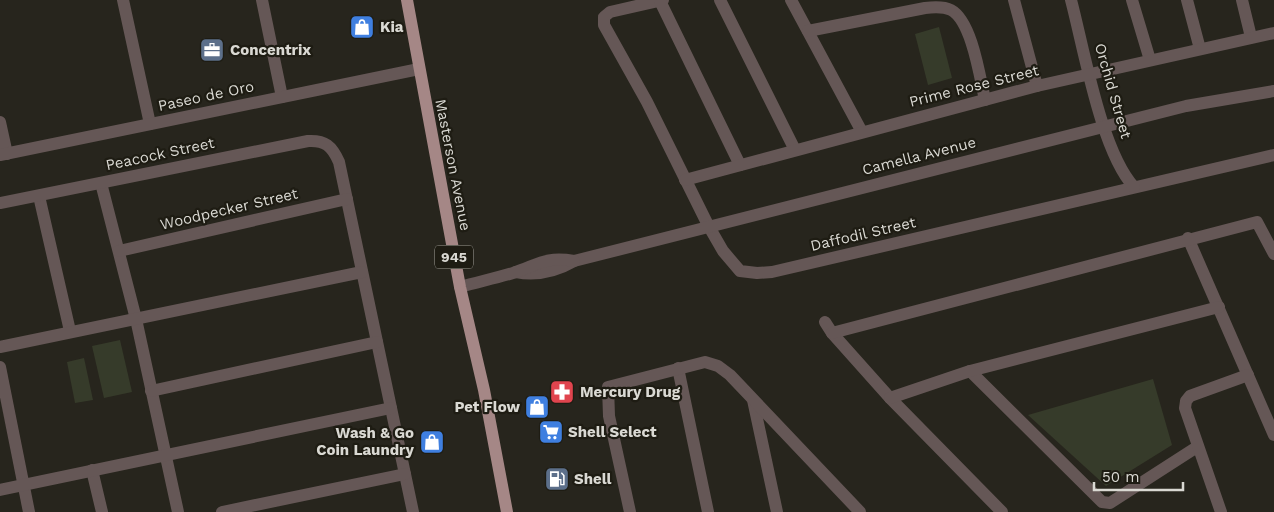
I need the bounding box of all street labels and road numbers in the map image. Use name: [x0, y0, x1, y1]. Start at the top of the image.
street label: Orchid Street: [1091, 41, 1135, 141]
street label: Prime Rose Street: [907, 61, 1041, 111]
street label: Paseo de Oro: [156, 77, 256, 115]
street label: Masterson Avenue: [431, 98, 475, 232]
street label: Camella Avenue: [860, 133, 978, 179]
street label: Peacock Street: [104, 134, 217, 174]
street label: Woodpecker Street: [158, 184, 300, 234]
street label: Daffodil Street: [809, 213, 918, 255]
road number: 945: [435, 246, 473, 268]

